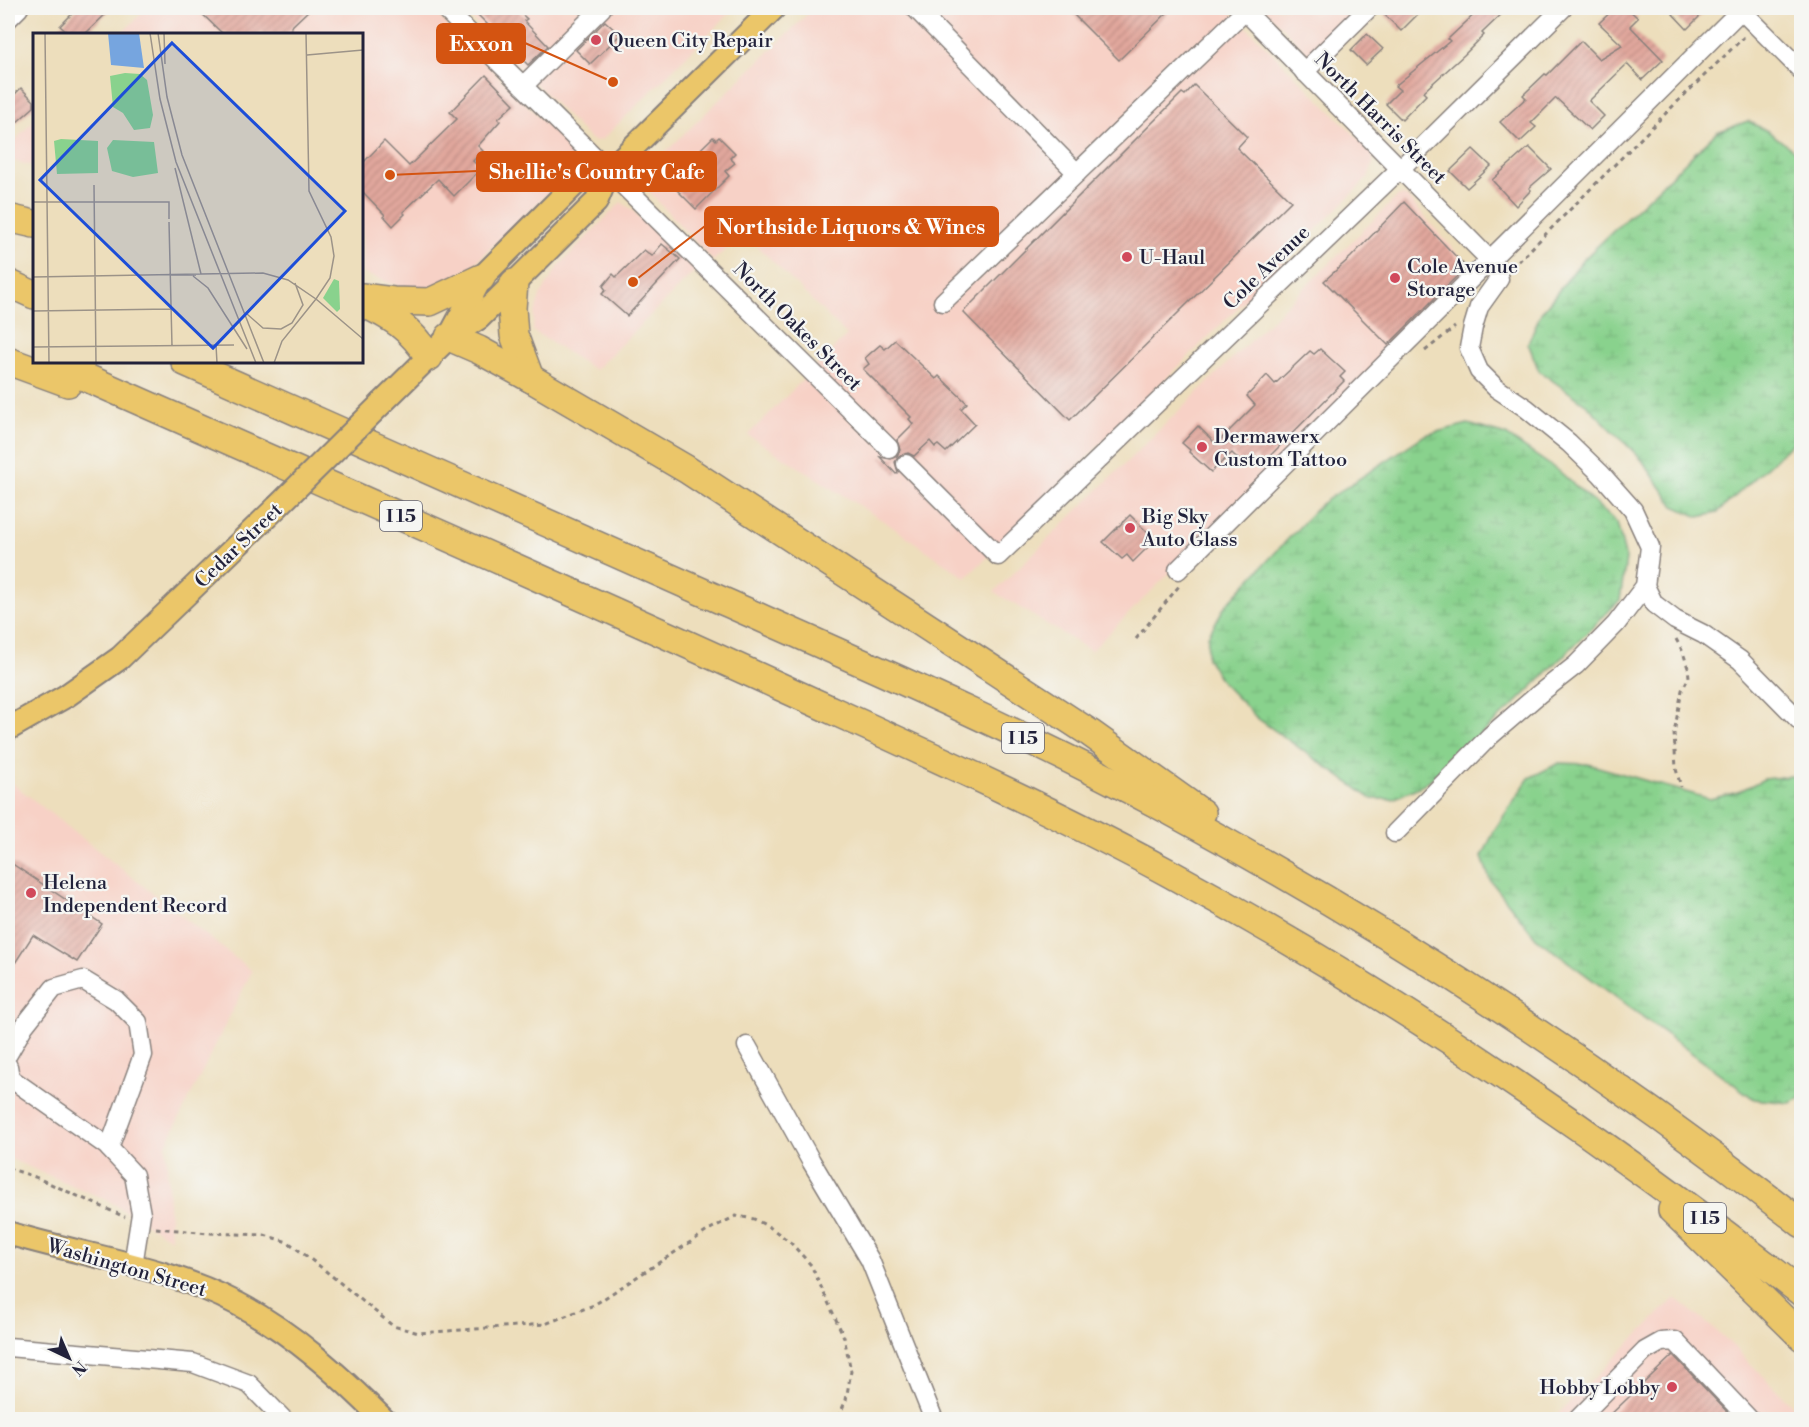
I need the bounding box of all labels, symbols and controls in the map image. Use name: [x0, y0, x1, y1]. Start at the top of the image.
callout: Exxon: [437, 24, 525, 63]
place label: Queen City Repair: [608, 29, 773, 54]
text: Exxon: [449, 32, 513, 58]
inset map: [33, 33, 363, 363]
marker: Queen City Repair: [589, 33, 603, 47]
street label: North Harris Street: [1309, 48, 1451, 190]
callout: Shellie's Country Cafe: [477, 152, 716, 191]
text: Shellie's Country Cafe: [489, 160, 705, 186]
callout: Northside Liquors & Wines: [705, 207, 998, 246]
text: Northside Liquors & Wines: [717, 215, 985, 241]
street label: Cole Avenue: [1218, 221, 1316, 316]
place label: U-Haul: [1139, 246, 1205, 271]
marker: U-Haul: [1120, 250, 1134, 264]
place label: Cole Avenue Storage: [1407, 255, 1518, 303]
street label: North Oakes Street: [727, 257, 867, 397]
marker: Cole Avenue Storage: [1388, 271, 1402, 285]
place label: Dermawerx Custom Tattoo: [1214, 425, 1347, 473]
marker: Dermawerx Custom Tattoo: [1195, 440, 1209, 454]
street label: Cedar Street: [190, 498, 288, 594]
road number: I 15: [380, 501, 422, 531]
place label: Big Sky Auto Glass: [1141, 505, 1237, 553]
marker: Big Sky Auto Glass: [1123, 521, 1137, 535]
road number: I 15: [1002, 723, 1044, 753]
place label: Helena Independent Record: [43, 871, 228, 919]
marker: Helena Independent Record: [24, 886, 38, 900]
road number: I 15: [1684, 1203, 1726, 1233]
street label: Washington Street: [43, 1233, 209, 1303]
north arrow: [39, 1328, 99, 1388]
text: N: [67, 1356, 90, 1380]
place label: Hobby Lobby: [1540, 1376, 1660, 1401]
marker: Hobby Lobby: [1665, 1380, 1679, 1394]

